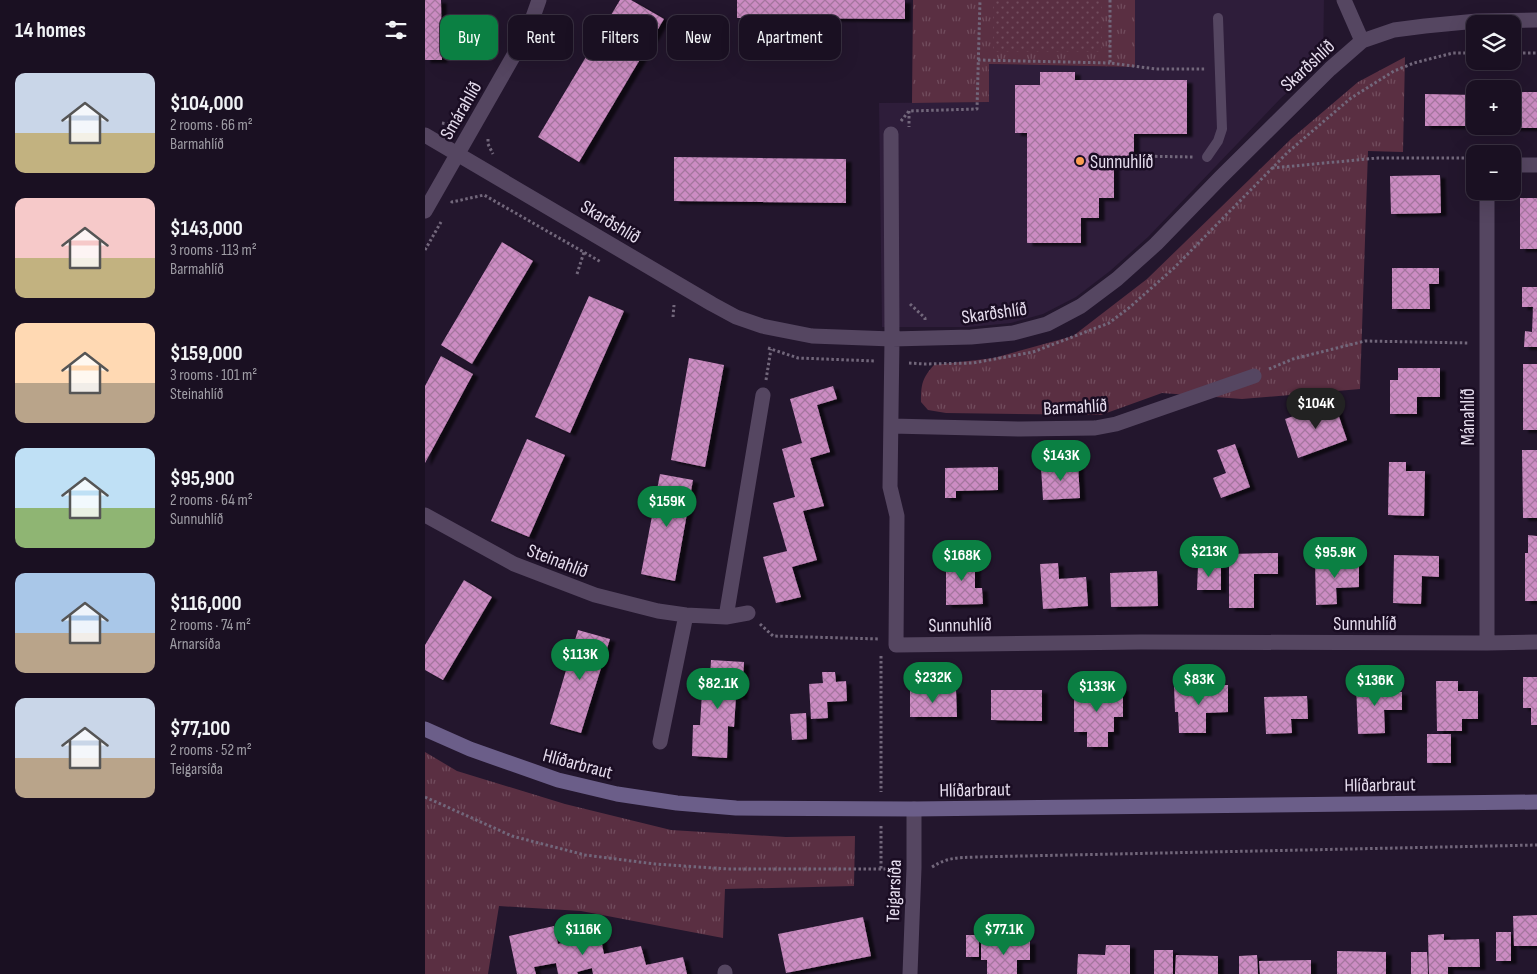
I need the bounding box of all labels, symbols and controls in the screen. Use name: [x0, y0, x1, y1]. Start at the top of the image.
chip: Buy: [440, 15, 498, 60]
chip: Rent: [508, 15, 573, 60]
chip: Filters: [583, 15, 657, 60]
chip: New: [667, 15, 729, 60]
chip: Apartment: [739, 15, 841, 60]
map controls: [1466, 15, 1521, 200]
button: layers: [1466, 15, 1521, 70]
icon: filters: [382, 16, 410, 44]
text: 14 homes: [15, 18, 86, 43]
street label: Skarðshlíð: [1276, 35, 1340, 97]
street label: Smárahlíð: [436, 78, 487, 144]
button: +: [1466, 80, 1521, 135]
text: $104,000: [170, 91, 243, 116]
icon: home: [55, 93, 115, 153]
text: 2 rooms · 66 m²: [170, 116, 253, 135]
text: Barmahlíð: [170, 135, 224, 154]
button: −: [1466, 145, 1521, 200]
place label: Sunnuhlíð: [1090, 151, 1153, 174]
marker: Sunnuhlíð: [1074, 155, 1086, 167]
street label: Skarðshlíð: [576, 196, 644, 249]
text: $143,000: [170, 216, 243, 241]
icon: home: [55, 218, 115, 278]
text: 3 rooms · 113 m²: [170, 241, 257, 260]
text: Barmahlíð: [170, 260, 224, 279]
street label: Skarðshlíð: [960, 298, 1028, 329]
text: $159,000: [170, 341, 243, 366]
icon: home: [55, 343, 115, 403]
text: 3 rooms · 101 m²: [170, 366, 257, 385]
text: Steinahlíð: [170, 385, 223, 404]
pin: $104K: [1281, 388, 1351, 430]
street label: Mánahlíð: [1457, 388, 1480, 446]
street label: Barmahlíð: [1043, 394, 1108, 421]
text: $104K: [1297, 394, 1335, 413]
pin: $143K: [1026, 440, 1096, 482]
text: $143K: [1042, 446, 1080, 465]
text: $95,900: [170, 466, 235, 491]
icon: home: [55, 468, 115, 528]
pin: $159K: [632, 486, 702, 528]
text: 2 rooms · 64 m²: [170, 491, 253, 510]
text: $159K: [649, 492, 686, 511]
text: Sunnuhlíð: [170, 510, 223, 529]
pin: $213K: [1174, 536, 1244, 578]
pin: $95.9K: [1294, 536, 1376, 579]
street label: Steinahlíð: [524, 539, 591, 584]
pin: $168K: [927, 540, 997, 582]
text: $213K: [1191, 542, 1227, 561]
text: $95.9K: [1314, 543, 1356, 562]
text: $168K: [943, 546, 981, 565]
text: $116,000: [170, 591, 242, 616]
icon: home: [55, 593, 115, 653]
street label: Sunnuhlíð: [928, 613, 992, 638]
street label: Sunnuhlíð: [1333, 613, 1397, 636]
text: 2 rooms · 74 m²: [170, 616, 251, 635]
text: Arnarsíða: [170, 635, 221, 654]
pin: $113K: [545, 638, 615, 681]
text: $113K: [562, 645, 598, 664]
pin: $232K: [898, 662, 968, 704]
pin: $83K: [1169, 664, 1229, 706]
pin: $136K: [1340, 664, 1410, 707]
pin: $82.1K: [677, 668, 759, 710]
text: $232K: [914, 668, 952, 687]
pin: $133K: [1062, 670, 1132, 713]
text: $83K: [1184, 670, 1214, 689]
text: $136K: [1356, 671, 1394, 690]
text: $82.1K: [698, 674, 738, 693]
text: $133K: [1079, 677, 1115, 696]
text: $77,100: [170, 716, 230, 741]
icon: home: [55, 718, 115, 778]
text: 2 rooms · 52 m²: [170, 741, 252, 760]
street label: Hlíðarbraut: [540, 744, 615, 785]
text: Teigarsíða: [170, 760, 223, 779]
street label: Hlíðarbraut: [1344, 773, 1416, 798]
street label: Hlíðarbraut: [939, 778, 1011, 803]
street label: Teigarsíða: [882, 859, 907, 923]
pin: $116K: [548, 914, 618, 956]
pin: $77.1K: [963, 914, 1045, 956]
text: $116K: [565, 920, 601, 939]
text: $77.1K: [985, 920, 1023, 939]

